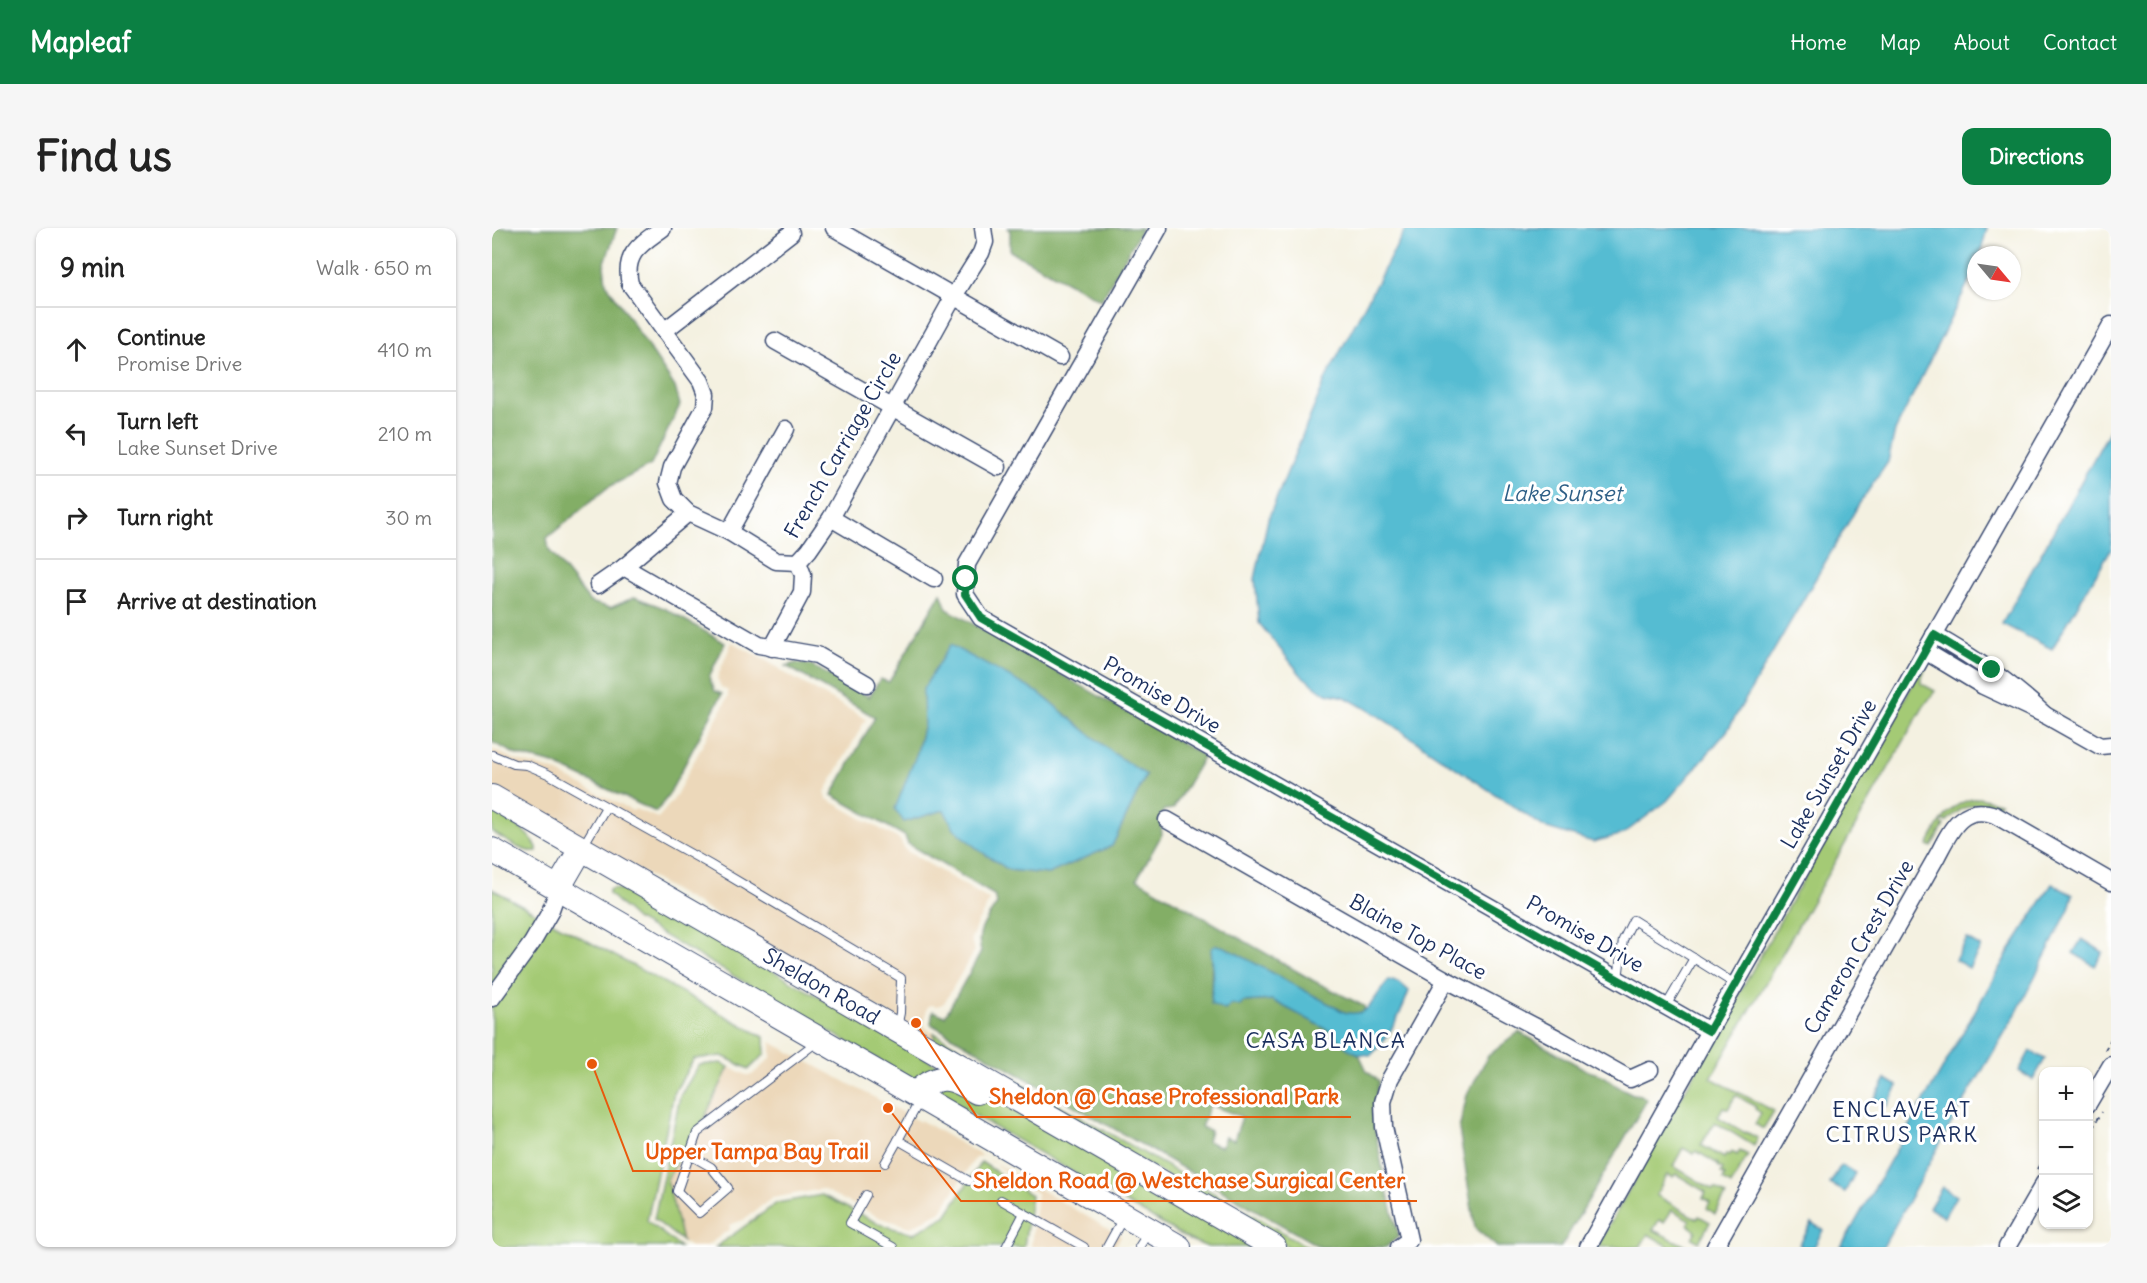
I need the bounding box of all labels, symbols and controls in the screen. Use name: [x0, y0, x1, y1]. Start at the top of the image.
text: Mapleaf: [30, 24, 131, 60]
text: Home: [1790, 29, 1847, 56]
text: Map: [1880, 29, 1921, 56]
text: About: [1954, 29, 2010, 56]
text: Contact: [2043, 29, 2117, 56]
button: Directions: [1962, 128, 2111, 185]
text: Find us: [36, 130, 172, 182]
north arrow: [1967, 246, 2021, 300]
text: 9 min: [60, 251, 125, 284]
text: Walk · 650 m: [316, 255, 432, 280]
text: Continue: [117, 323, 206, 351]
icon: ahead: [60, 333, 93, 366]
text: 410 m: [377, 337, 432, 362]
street label: French Carriage Circle: [778, 347, 907, 543]
text: Promise Drive: [117, 351, 242, 376]
text: Turn left: [117, 407, 198, 435]
icon: left: [60, 417, 93, 450]
text: 210 m: [378, 421, 432, 446]
text: Lake Sunset Drive: [117, 435, 278, 460]
water label: Lake Sunset: [1502, 479, 1624, 507]
icon: right: [60, 501, 93, 534]
text: Turn right: [117, 503, 213, 531]
text: 30 m: [385, 505, 432, 530]
route start: [952, 565, 978, 591]
icon: arrive: [60, 585, 93, 618]
text: Arrive at destination: [117, 587, 317, 615]
street label: Promise Drive: [1099, 650, 1226, 739]
route end: [1978, 656, 2004, 682]
street label: Lake Sunset Drive: [1775, 694, 1882, 854]
street label: Cameron Crest Drive: [1798, 855, 1920, 1039]
street label: Blaine Top Place: [1345, 888, 1492, 985]
street label: Promise Drive: [1522, 889, 1649, 978]
street label: Sheldon Road: [758, 942, 885, 1030]
district label: CASA BLANCA: [1246, 1026, 1407, 1054]
map controls: [2039, 1067, 2093, 1229]
button: +: [2039, 1067, 2093, 1121]
callout: Sheldon @ Chase Professional Park: [977, 1077, 1351, 1117]
text: Sheldon @ Chase Professional Park: [989, 1082, 1339, 1110]
district label: ENCLAVE AT CITRUS PARK: [1826, 1095, 1978, 1148]
button: −: [2039, 1121, 2093, 1175]
callout: Upper Tampa Bay Trail: [633, 1131, 881, 1171]
text: Upper Tampa Bay Trail: [645, 1137, 869, 1165]
callout: Sheldon Road @ Westchase Surgical Center: [961, 1161, 1417, 1201]
text: Sheldon Road @ Westchase Surgical Center: [973, 1166, 1406, 1194]
button: layers: [2039, 1175, 2093, 1229]

